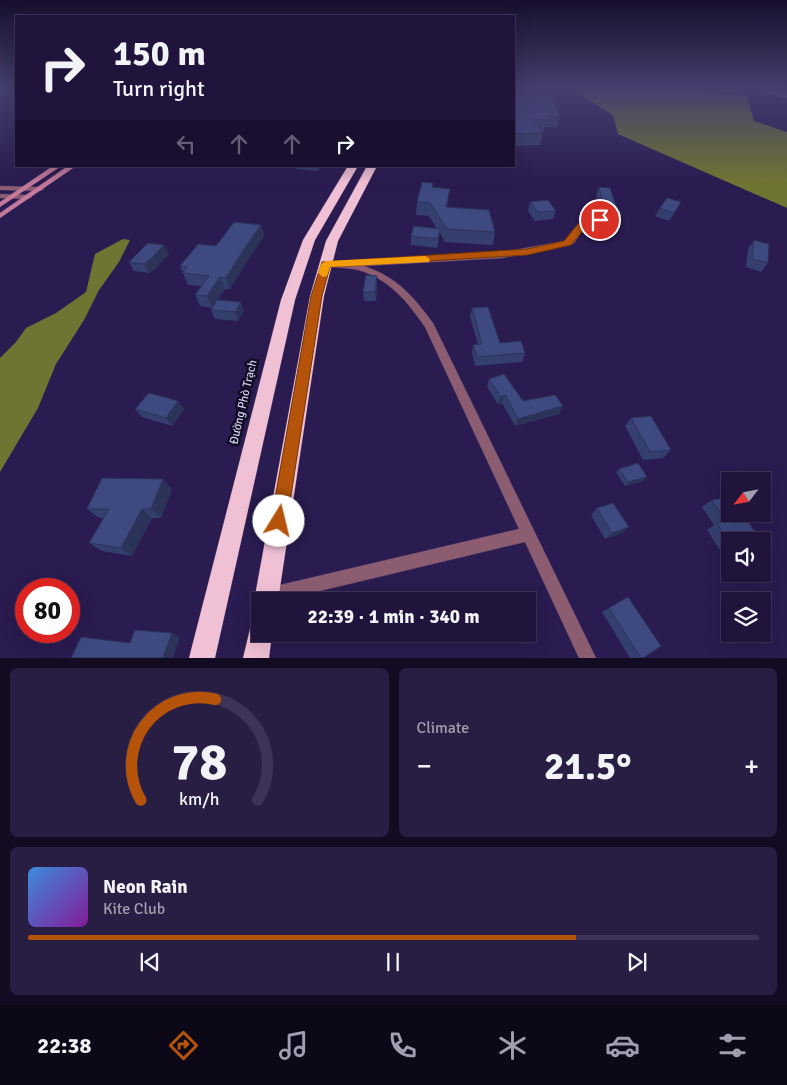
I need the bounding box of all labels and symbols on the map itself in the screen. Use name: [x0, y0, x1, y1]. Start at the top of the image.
pin: [579, 199, 621, 241]
street label: Đường Phò Trạch: [226, 358, 261, 446]
north arrow: [721, 472, 771, 522]
position arrow: [252, 494, 304, 546]
speed limit sign: 80: [15, 578, 80, 643]

